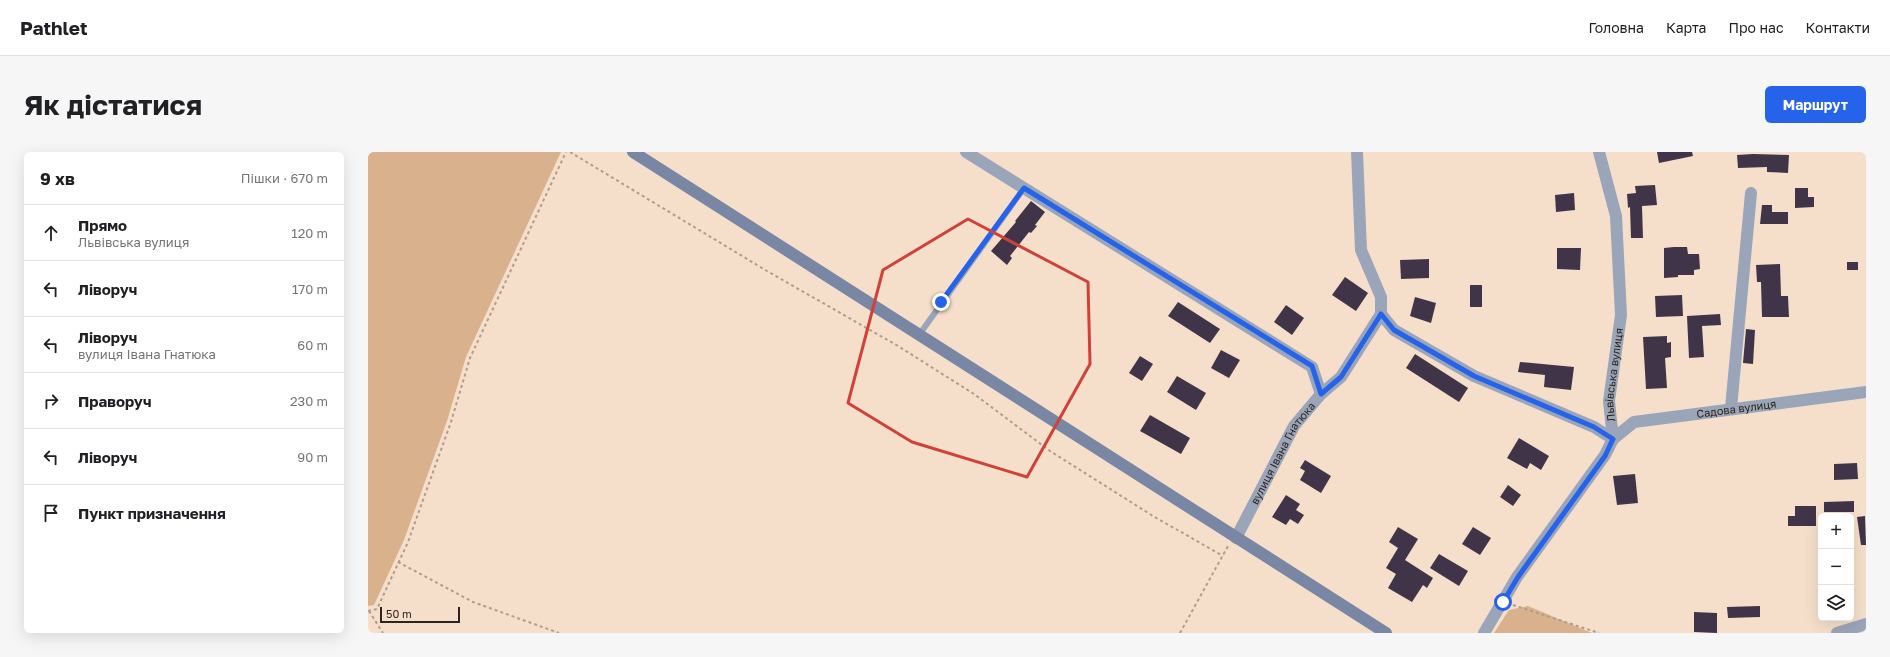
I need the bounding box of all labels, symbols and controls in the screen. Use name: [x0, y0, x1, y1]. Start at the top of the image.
text: Pathlet: [20, 16, 88, 39]
text: Головна: [1588, 19, 1644, 36]
text: Карта: [1666, 19, 1707, 36]
text: Про нас: [1729, 19, 1784, 36]
text: Контакти: [1806, 19, 1870, 36]
button: Маршрут: [1765, 86, 1866, 123]
text: Як дістатися: [24, 88, 202, 121]
text: 9 хв: [40, 168, 75, 189]
text: Пішки · 670 m: [241, 170, 328, 186]
text: Прямо: [78, 216, 127, 234]
icon: ahead: [40, 222, 62, 244]
text: 120 m: [291, 225, 328, 241]
text: Львівська вулиця: [78, 234, 189, 250]
icon: left: [40, 278, 62, 300]
text: Ліворуч: [78, 280, 137, 298]
text: 170 m: [292, 281, 328, 297]
route end: [932, 293, 950, 311]
street label: Львівська вулиця: [1602, 327, 1625, 422]
text: Ліворуч: [78, 328, 137, 346]
icon: left: [40, 334, 62, 356]
text: 60 m: [297, 337, 328, 353]
text: вулиця Івана Гнатюка: [78, 346, 216, 362]
icon: right: [40, 390, 62, 412]
text: Праворуч: [78, 392, 152, 410]
text: 230 m: [290, 393, 328, 409]
street label: Садова вулиця: [1696, 397, 1777, 420]
street label: вулиця Івана Гнатюка: [1248, 399, 1317, 506]
icon: left: [40, 446, 62, 468]
text: Ліворуч: [78, 448, 137, 466]
text: 90 m: [297, 449, 328, 465]
icon: arrive: [40, 502, 62, 524]
text: Пункт призначення: [78, 504, 226, 522]
map controls: [1818, 513, 1854, 621]
button: +: [1818, 513, 1854, 549]
button: −: [1818, 549, 1854, 585]
button: layers: [1818, 585, 1854, 621]
route start: [1494, 593, 1512, 611]
scale bar: [380, 605, 460, 624]
text: 50 m: [386, 607, 412, 620]

